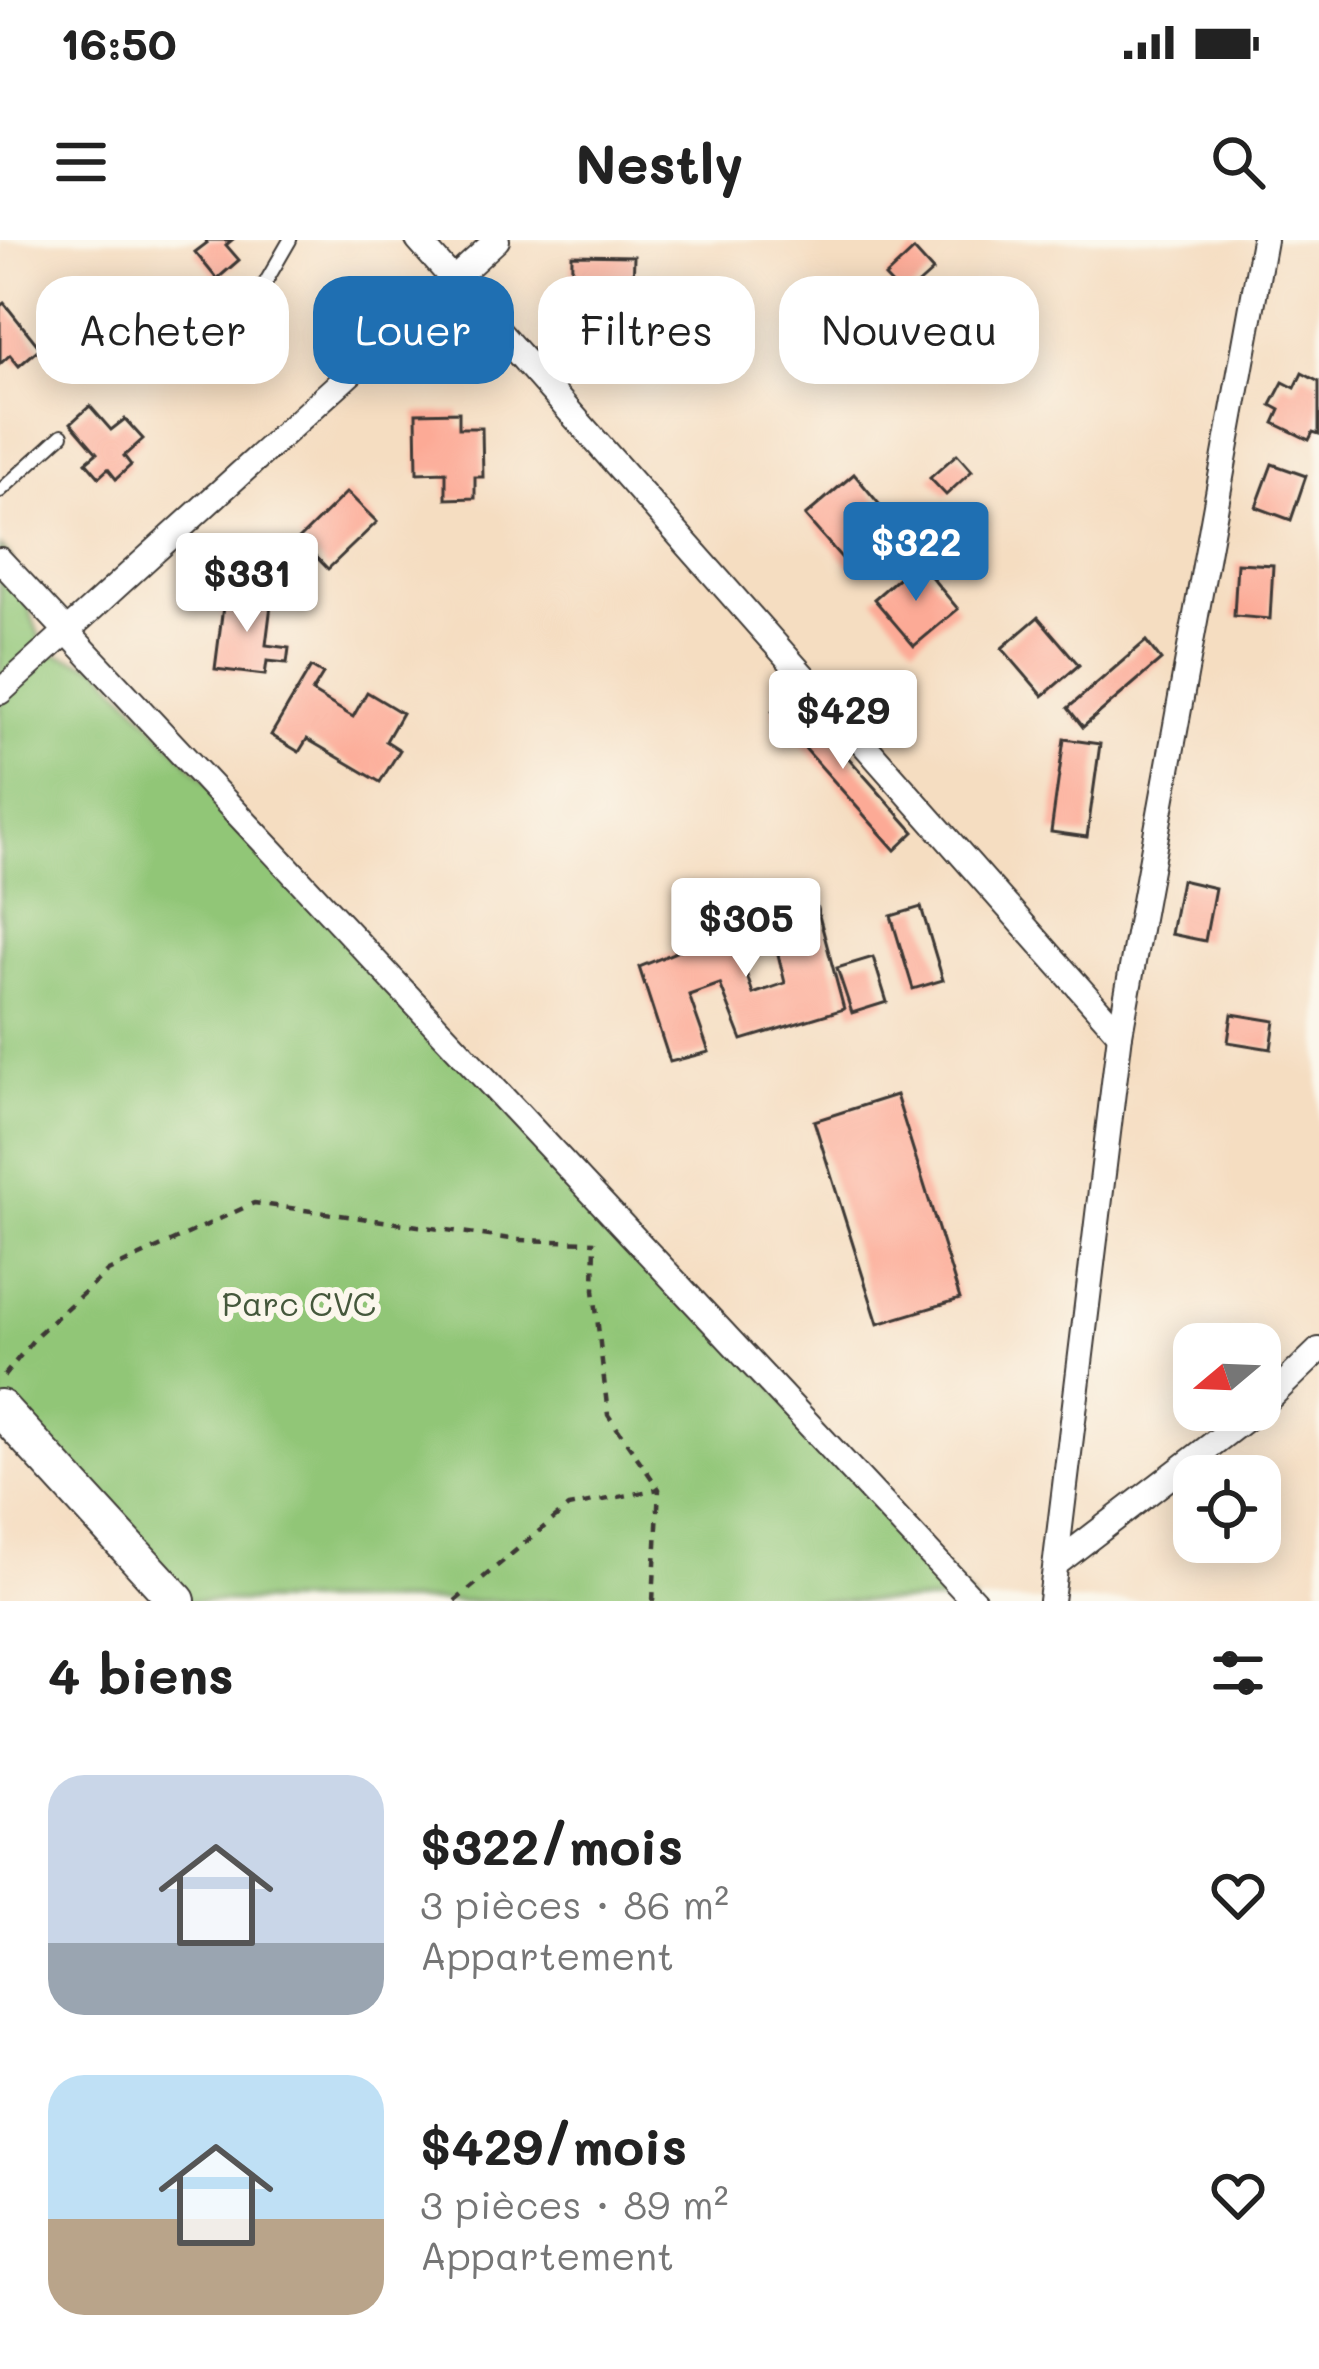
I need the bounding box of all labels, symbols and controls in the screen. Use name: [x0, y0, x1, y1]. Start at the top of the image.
text: 16:50: [60, 13, 177, 71]
text: Nestly: [575, 127, 744, 198]
icon: menu: [48, 129, 114, 195]
icon: search: [1205, 129, 1271, 195]
chip: Acheter: [36, 276, 289, 384]
chip: Louer: [313, 276, 514, 384]
chip: Filtres: [538, 276, 755, 384]
chip: Nouveau: [779, 276, 1039, 384]
pin: $322: [845, 502, 987, 604]
text: $322: [870, 515, 962, 566]
pin: $331: [176, 533, 318, 635]
text: $331: [203, 546, 291, 597]
pin: $429: [772, 670, 914, 772]
text: $429: [796, 683, 890, 734]
pin: $305: [675, 878, 817, 980]
text: $305: [698, 891, 794, 942]
park label: Parc CVC: [222, 1281, 376, 1324]
north arrow: [1173, 1323, 1281, 1431]
map controls: [1173, 1323, 1281, 1563]
button: locate: [1173, 1455, 1281, 1563]
text: 4 biens: [48, 1640, 234, 1707]
icon: filters: [1205, 1640, 1271, 1706]
text: $322/mois: [420, 1811, 683, 1878]
icon: home: [144, 1823, 288, 1967]
icon: heart: [1205, 1862, 1271, 1928]
text: 3 pièces · 86 m²: [420, 1878, 729, 1929]
text: Appartement: [420, 1929, 674, 1980]
text: $429/mois: [420, 2111, 687, 2178]
icon: home: [144, 2123, 288, 2267]
icon: heart: [1205, 2162, 1271, 2228]
text: 3 pièces · 89 m²: [420, 2178, 728, 2229]
text: Appartement: [420, 2229, 674, 2280]

